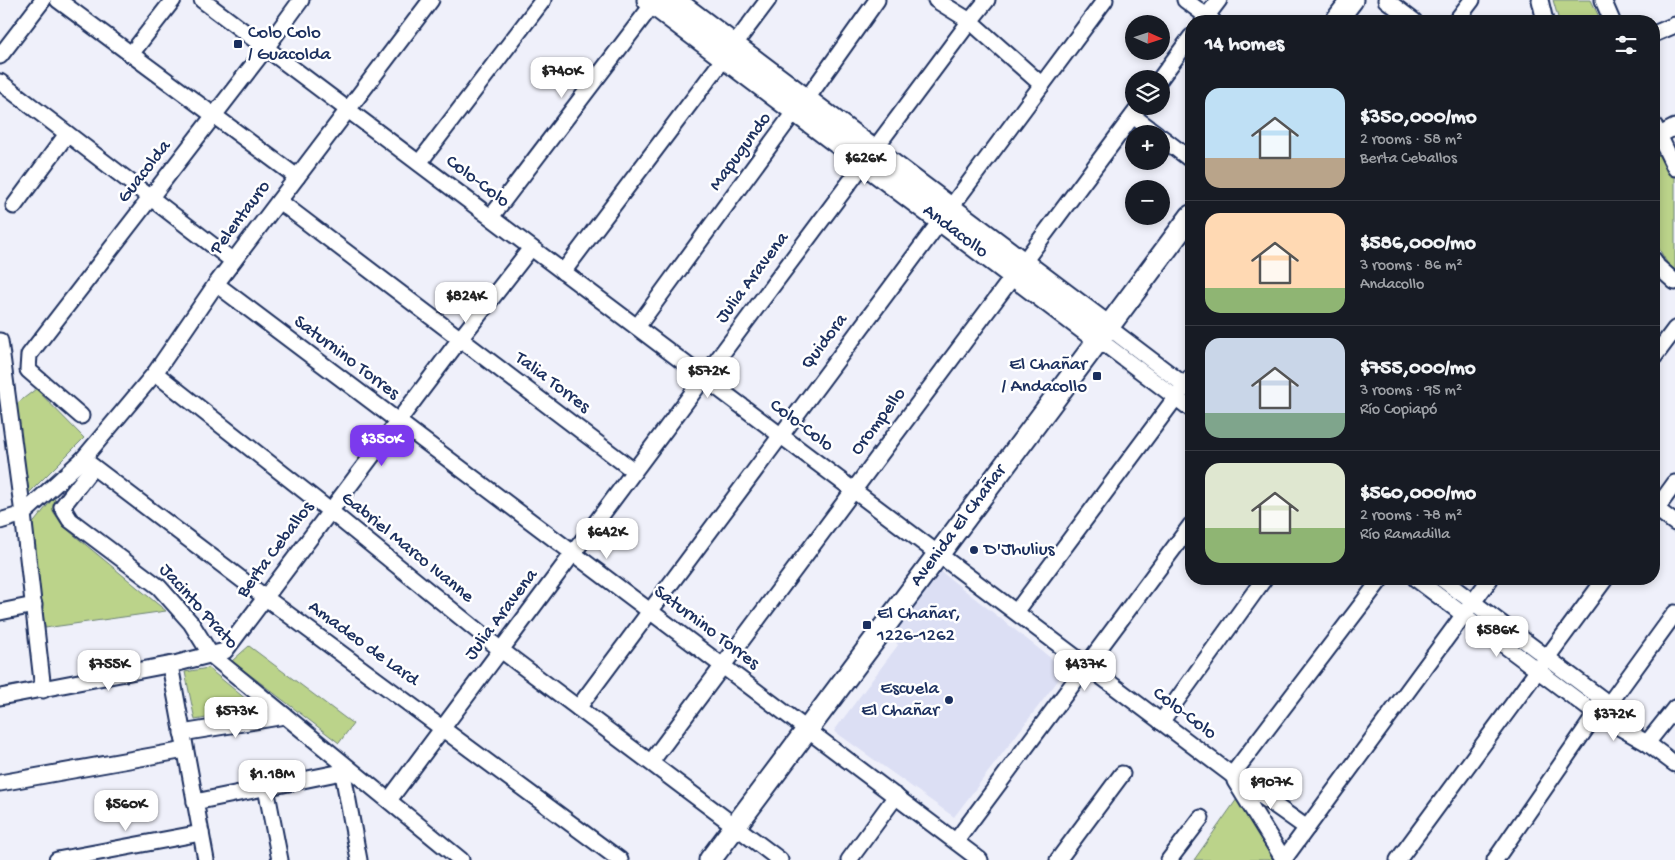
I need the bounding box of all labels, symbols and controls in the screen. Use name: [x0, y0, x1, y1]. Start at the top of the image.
north arrow: [1125, 15, 1170, 60]
map controls: [1125, 15, 1170, 225]
place label: Colo Colo / Guacolda: [248, 22, 332, 67]
icon: filters: [1612, 31, 1640, 59]
text: 14 homes: [1205, 33, 1284, 58]
marker: Colo Colo / Guacolda: [232, 38, 244, 50]
pin: $740K: [527, 56, 597, 99]
text: $740K: [542, 63, 582, 82]
button: layers: [1125, 70, 1170, 115]
text: $350,000/mo: [1360, 106, 1477, 131]
street label: Mapugundo: [705, 108, 777, 196]
icon: home: [1245, 108, 1305, 168]
button: +: [1125, 125, 1170, 170]
text: 2 rooms · 58 m²: [1360, 131, 1462, 150]
street label: Guacolda: [113, 135, 178, 208]
pin: $626K: [830, 144, 900, 186]
street label: Colo-Colo: [440, 150, 514, 214]
text: $626K: [845, 150, 885, 169]
text: Berta Ceballos: [1360, 150, 1457, 169]
street label: Pelentauro: [205, 176, 276, 261]
button: −: [1125, 180, 1170, 225]
street label: Andacollo: [918, 200, 993, 264]
street label: Julia Aravena: [711, 227, 796, 328]
text: $586,000/mo: [1360, 232, 1476, 257]
icon: home: [1245, 233, 1305, 293]
text: 3 rooms · 86 m²: [1360, 257, 1463, 276]
text: Andacollo: [1360, 276, 1424, 295]
pin: $824K: [431, 282, 501, 324]
text: $824K: [446, 288, 486, 307]
street label: Quidora: [797, 308, 854, 375]
street label: Saturnino Torres: [288, 311, 404, 406]
street label: Talia Torres: [509, 347, 595, 419]
place label: El Chañar / Andacollo: [1001, 354, 1089, 399]
pin: $572K: [673, 356, 743, 399]
text: $755,000/mo: [1360, 357, 1476, 382]
icon: home: [1245, 358, 1305, 418]
text: $572K: [688, 363, 728, 382]
marker: El Chañar / Andacollo: [1091, 370, 1103, 382]
text: 3 rooms · 95 m²: [1360, 382, 1462, 401]
street label: Orompello: [846, 383, 912, 460]
street label: Colo-Colo: [764, 394, 838, 458]
text: Río Copiapó: [1360, 401, 1437, 420]
pin: $350K: [347, 424, 417, 467]
text: $350K: [361, 431, 403, 450]
street label: Avenida El Chañar: [906, 459, 1014, 591]
text: $560,000/mo: [1360, 482, 1476, 507]
icon: home: [1245, 483, 1305, 543]
street label: Gabriel Marco Ivanne: [336, 487, 478, 609]
street label: Berta Ceballos: [232, 496, 320, 604]
text: 2 rooms · 78 m²: [1360, 507, 1462, 526]
pin: $642K: [572, 518, 642, 560]
text: $642K: [587, 524, 627, 543]
text: Río Ramadilla: [1360, 526, 1450, 545]
place label: D'Jhulius: [982, 539, 1056, 562]
marker: D'Jhulius: [968, 544, 980, 556]
street label: Jacinto Prato: [153, 559, 243, 655]
street label: Julia Aravena: [460, 564, 545, 665]
street label: Saturnino Torres: [648, 581, 764, 676]
street label: Amadeo de Lard: [303, 596, 424, 693]
place label: El Chañar, 1226-1262: [876, 603, 961, 648]
pin: $586K: [1462, 616, 1532, 658]
marker: El Chañar, 1226-1262: [861, 619, 873, 631]
text: $586K: [1476, 622, 1518, 641]
pin: $755K: [74, 650, 144, 692]
pin: $437K: [1050, 650, 1120, 692]
text: $755K: [88, 656, 130, 675]
text: $437K: [1065, 656, 1105, 675]
place label: Escuela El Chañar: [861, 678, 941, 723]
street label: Colo-Colo: [1147, 682, 1221, 746]
marker: Escuela El Chañar: [943, 694, 955, 706]
pin: $573K: [201, 696, 271, 739]
pin: $372K: [1579, 700, 1649, 742]
text: $573K: [215, 703, 257, 722]
text: $372K: [1594, 706, 1634, 725]
pin: $1.18M: [231, 760, 313, 802]
text: $1.18M: [250, 766, 295, 785]
pin: $907K: [1236, 768, 1306, 810]
text: $907K: [1250, 774, 1292, 793]
pin: $560K: [91, 790, 161, 832]
text: $560K: [105, 796, 147, 815]

